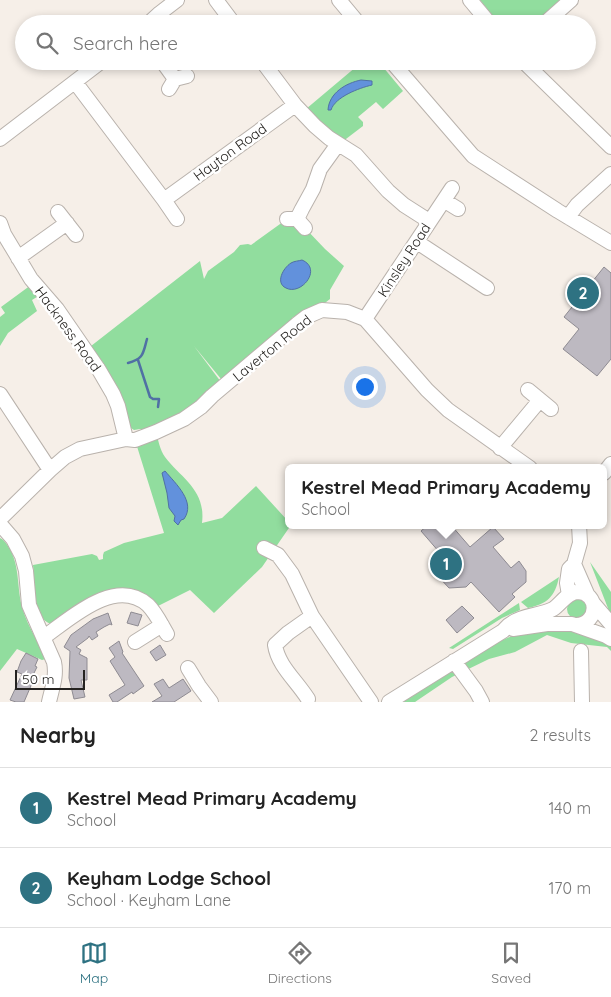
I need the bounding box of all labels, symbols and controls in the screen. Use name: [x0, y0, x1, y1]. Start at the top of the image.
search box: [15, 15, 596, 70]
icon: search: [33, 29, 61, 57]
text: Search here: [73, 31, 178, 55]
street label: Hayton Road: [190, 119, 270, 185]
street label: Kinsley Road: [373, 220, 435, 300]
pin: 2: [567, 274, 599, 312]
street label: Hackness Road: [31, 283, 105, 375]
street label: Laverton Road: [229, 311, 315, 385]
your location: [352, 374, 378, 400]
popup: [285, 464, 607, 529]
text: Kestrel Mead Primary Academy: [301, 475, 591, 499]
text: School: [301, 499, 351, 519]
pin: 1: [430, 545, 462, 583]
scale bar: [15, 667, 85, 690]
text: 50 m: [22, 670, 55, 688]
text: Nearby: [20, 722, 96, 748]
text: 2 results: [529, 725, 591, 745]
text: Kestrel Mead Primary Academy: [67, 786, 357, 810]
text: 1: [33, 798, 39, 818]
text: 140 m: [548, 798, 591, 818]
text: School: [67, 810, 116, 830]
text: Keyham Lodge School: [67, 866, 271, 890]
text: 2: [31, 878, 41, 898]
text: 170 m: [548, 878, 591, 898]
text: School · Keyham Lane: [67, 890, 231, 910]
tab: Map: [80, 939, 108, 987]
tab: Directions: [268, 939, 332, 987]
tab: Saved: [491, 939, 531, 987]

